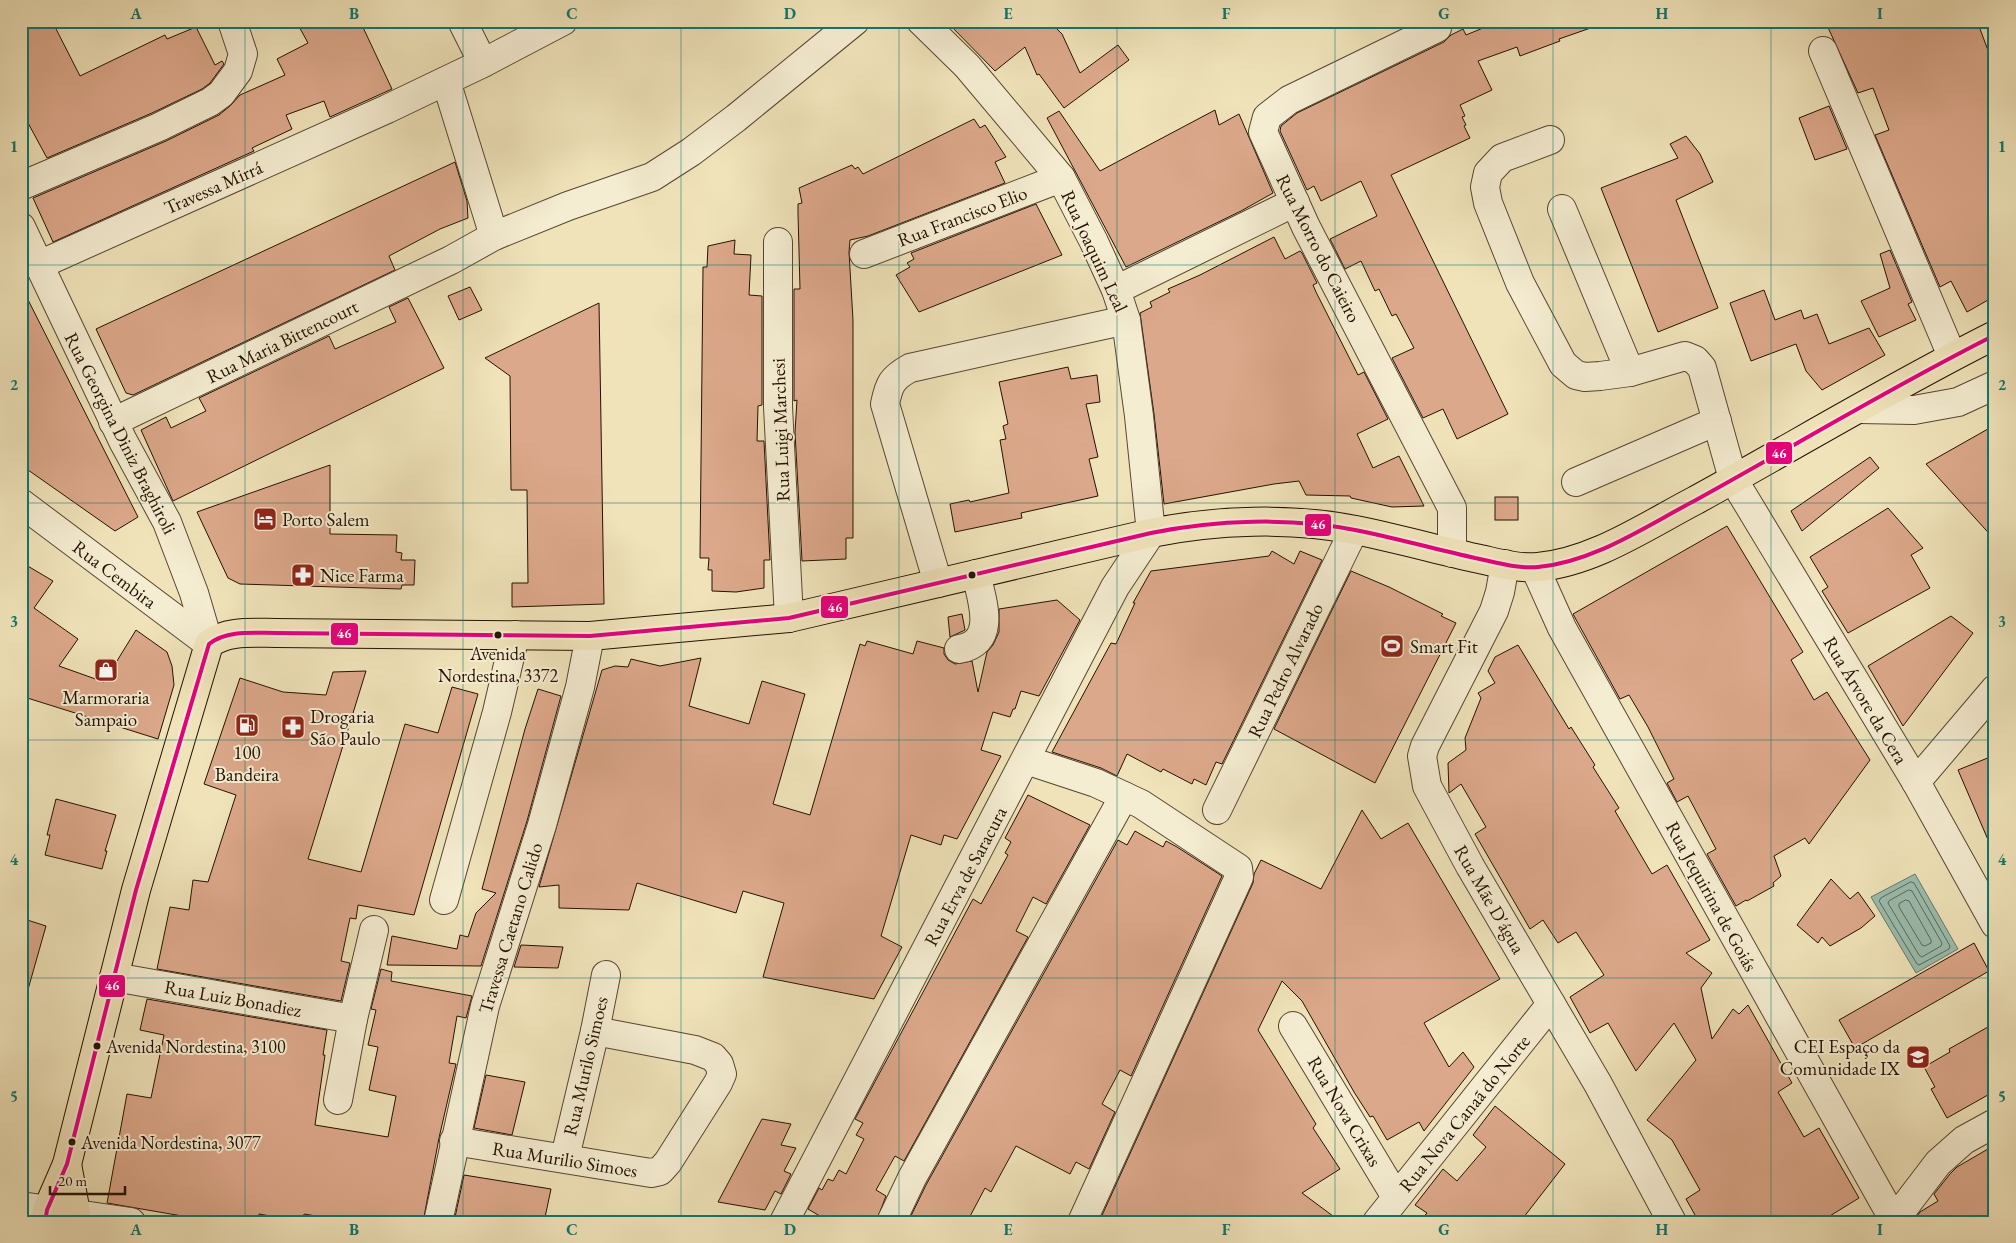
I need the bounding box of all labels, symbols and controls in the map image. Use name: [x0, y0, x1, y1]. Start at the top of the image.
text: A: [129, 3, 142, 24]
text: B: [349, 3, 359, 24]
text: C: [566, 3, 578, 24]
text: D: [784, 3, 796, 24]
text: E: [1003, 3, 1013, 24]
text: F: [1222, 3, 1231, 24]
text: G: [1438, 3, 1450, 24]
text: H: [1656, 3, 1669, 24]
text: I: [1877, 3, 1883, 24]
text: 1: [10, 136, 18, 157]
text: 1: [1998, 136, 2006, 157]
street label: Travessa Mirrá: [160, 154, 267, 220]
street label: Rua Morro do Caieiro: [1270, 170, 1367, 327]
street label: Rua Francisco Elio: [894, 180, 1031, 253]
street label: Rua Joaquim Leal: [1055, 186, 1134, 317]
street label: Rua Maria Bittencourt: [202, 294, 362, 389]
street label: Rua Georgina Diniz Braghiroli: [59, 328, 183, 539]
street label: Rua Luigi Marchesi: [765, 357, 796, 502]
text: 2: [10, 374, 19, 395]
text: 2: [1998, 374, 2007, 395]
line badge: 46: [1765, 441, 1793, 465]
text: 46: [1772, 444, 1787, 462]
hotel icon: Porto Salem: [252, 506, 278, 532]
place label: Porto Salem: [282, 507, 370, 532]
line badge: 46: [1304, 513, 1332, 537]
text: 46: [1311, 515, 1326, 533]
street label: Rua Cembira: [68, 535, 162, 614]
pharmacy icon: Nice Farma: [290, 562, 316, 588]
place label: Nice Farma: [320, 563, 404, 588]
unlabelled marker: [967, 570, 977, 580]
line badge: 46: [820, 595, 849, 619]
text: 46: [828, 598, 843, 616]
street label: Rua Pedro Alvarado: [1242, 599, 1329, 742]
text: 3: [10, 611, 18, 632]
text: 3: [1998, 611, 2006, 632]
line badge: 46: [330, 622, 359, 646]
text: 46: [337, 624, 352, 642]
marker: Avenida Nordestina, 3372: [493, 630, 503, 640]
street label: Rua Árvore da Cera: [1817, 632, 1914, 769]
sports icon: Smart Fit: [1379, 633, 1405, 659]
place label: Smart Fit: [1410, 634, 1478, 659]
place label: Avenida Nordestina, 3372: [438, 642, 558, 687]
shop icon: Marmoraria Sampaio: [93, 657, 119, 683]
place label: Marmoraria Sampaio: [62, 685, 150, 732]
place label: Drogaria São Paulo: [310, 704, 381, 751]
fuel station icon: 100 Bandeira: [234, 712, 260, 738]
pharmacy icon: Drogaria São Paulo: [280, 714, 306, 740]
place label: 100 Bandeira: [215, 740, 280, 787]
street label: Rua Erva de Saracura: [918, 802, 1013, 950]
street label: Rua Jequirina de Goiás: [1660, 817, 1763, 976]
street label: Travessa Caetano Calido: [473, 839, 548, 1017]
street label: Rua Mãe D'água: [1448, 840, 1531, 959]
text: 4: [10, 849, 19, 870]
text: 4: [1998, 849, 2007, 870]
line badge: 46: [98, 974, 126, 998]
street label: Rua Luiz Bonadiez: [162, 974, 304, 1023]
text: 46: [105, 976, 120, 994]
street label: Rua Murilo Simoes: [557, 994, 614, 1138]
street label: Rua Nova Canaã do Norte: [1393, 1029, 1536, 1197]
place label: CEI Espaço da Comunidade IX: [1780, 1034, 1901, 1081]
place label: Avenida Nordestina, 3100: [105, 1035, 286, 1058]
marker: Avenida Nordestina, 3100: [92, 1041, 102, 1051]
school or university icon: CEI Espaço da Comunidade IX: [1905, 1044, 1931, 1070]
street label: Rua Nova Crixas: [1302, 1051, 1387, 1171]
text: 5: [10, 1086, 18, 1107]
text: 5: [1998, 1086, 2006, 1107]
place label: Avenida Nordestina, 3077: [80, 1131, 261, 1154]
street label: Rua Murilio Simoes: [491, 1136, 639, 1183]
marker: Avenida Nordestina, 3077: [67, 1137, 77, 1147]
scale bar: [50, 1163, 125, 1195]
text: 20 m: [58, 1171, 87, 1190]
text: A: [129, 1219, 142, 1240]
text: B: [349, 1219, 359, 1240]
text: C: [566, 1219, 578, 1240]
text: D: [784, 1219, 796, 1240]
text: E: [1003, 1219, 1013, 1240]
text: F: [1222, 1219, 1231, 1240]
text: G: [1438, 1219, 1450, 1240]
text: H: [1656, 1219, 1669, 1240]
text: I: [1877, 1219, 1883, 1240]

